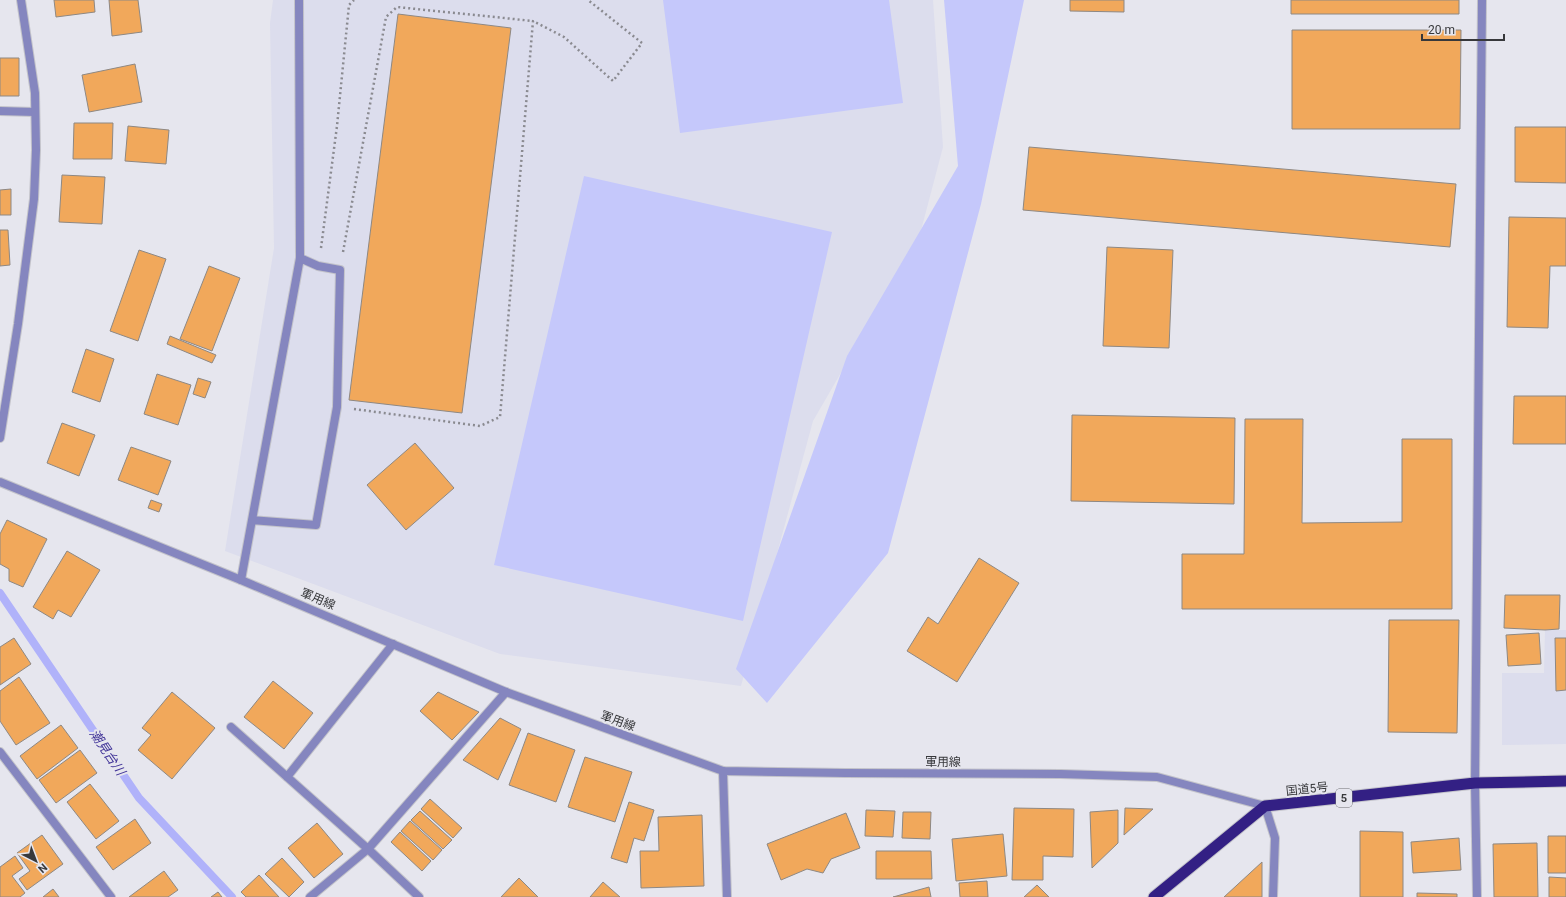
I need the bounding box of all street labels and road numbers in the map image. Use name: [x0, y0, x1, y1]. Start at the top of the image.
street label: 軍用線: [299, 586, 337, 612]
street label: 軍用線: [599, 708, 637, 734]
street label: 軍用線: [925, 755, 961, 769]
street label: 国道5号: [1285, 780, 1329, 798]
road number: 5: [1336, 789, 1352, 807]

